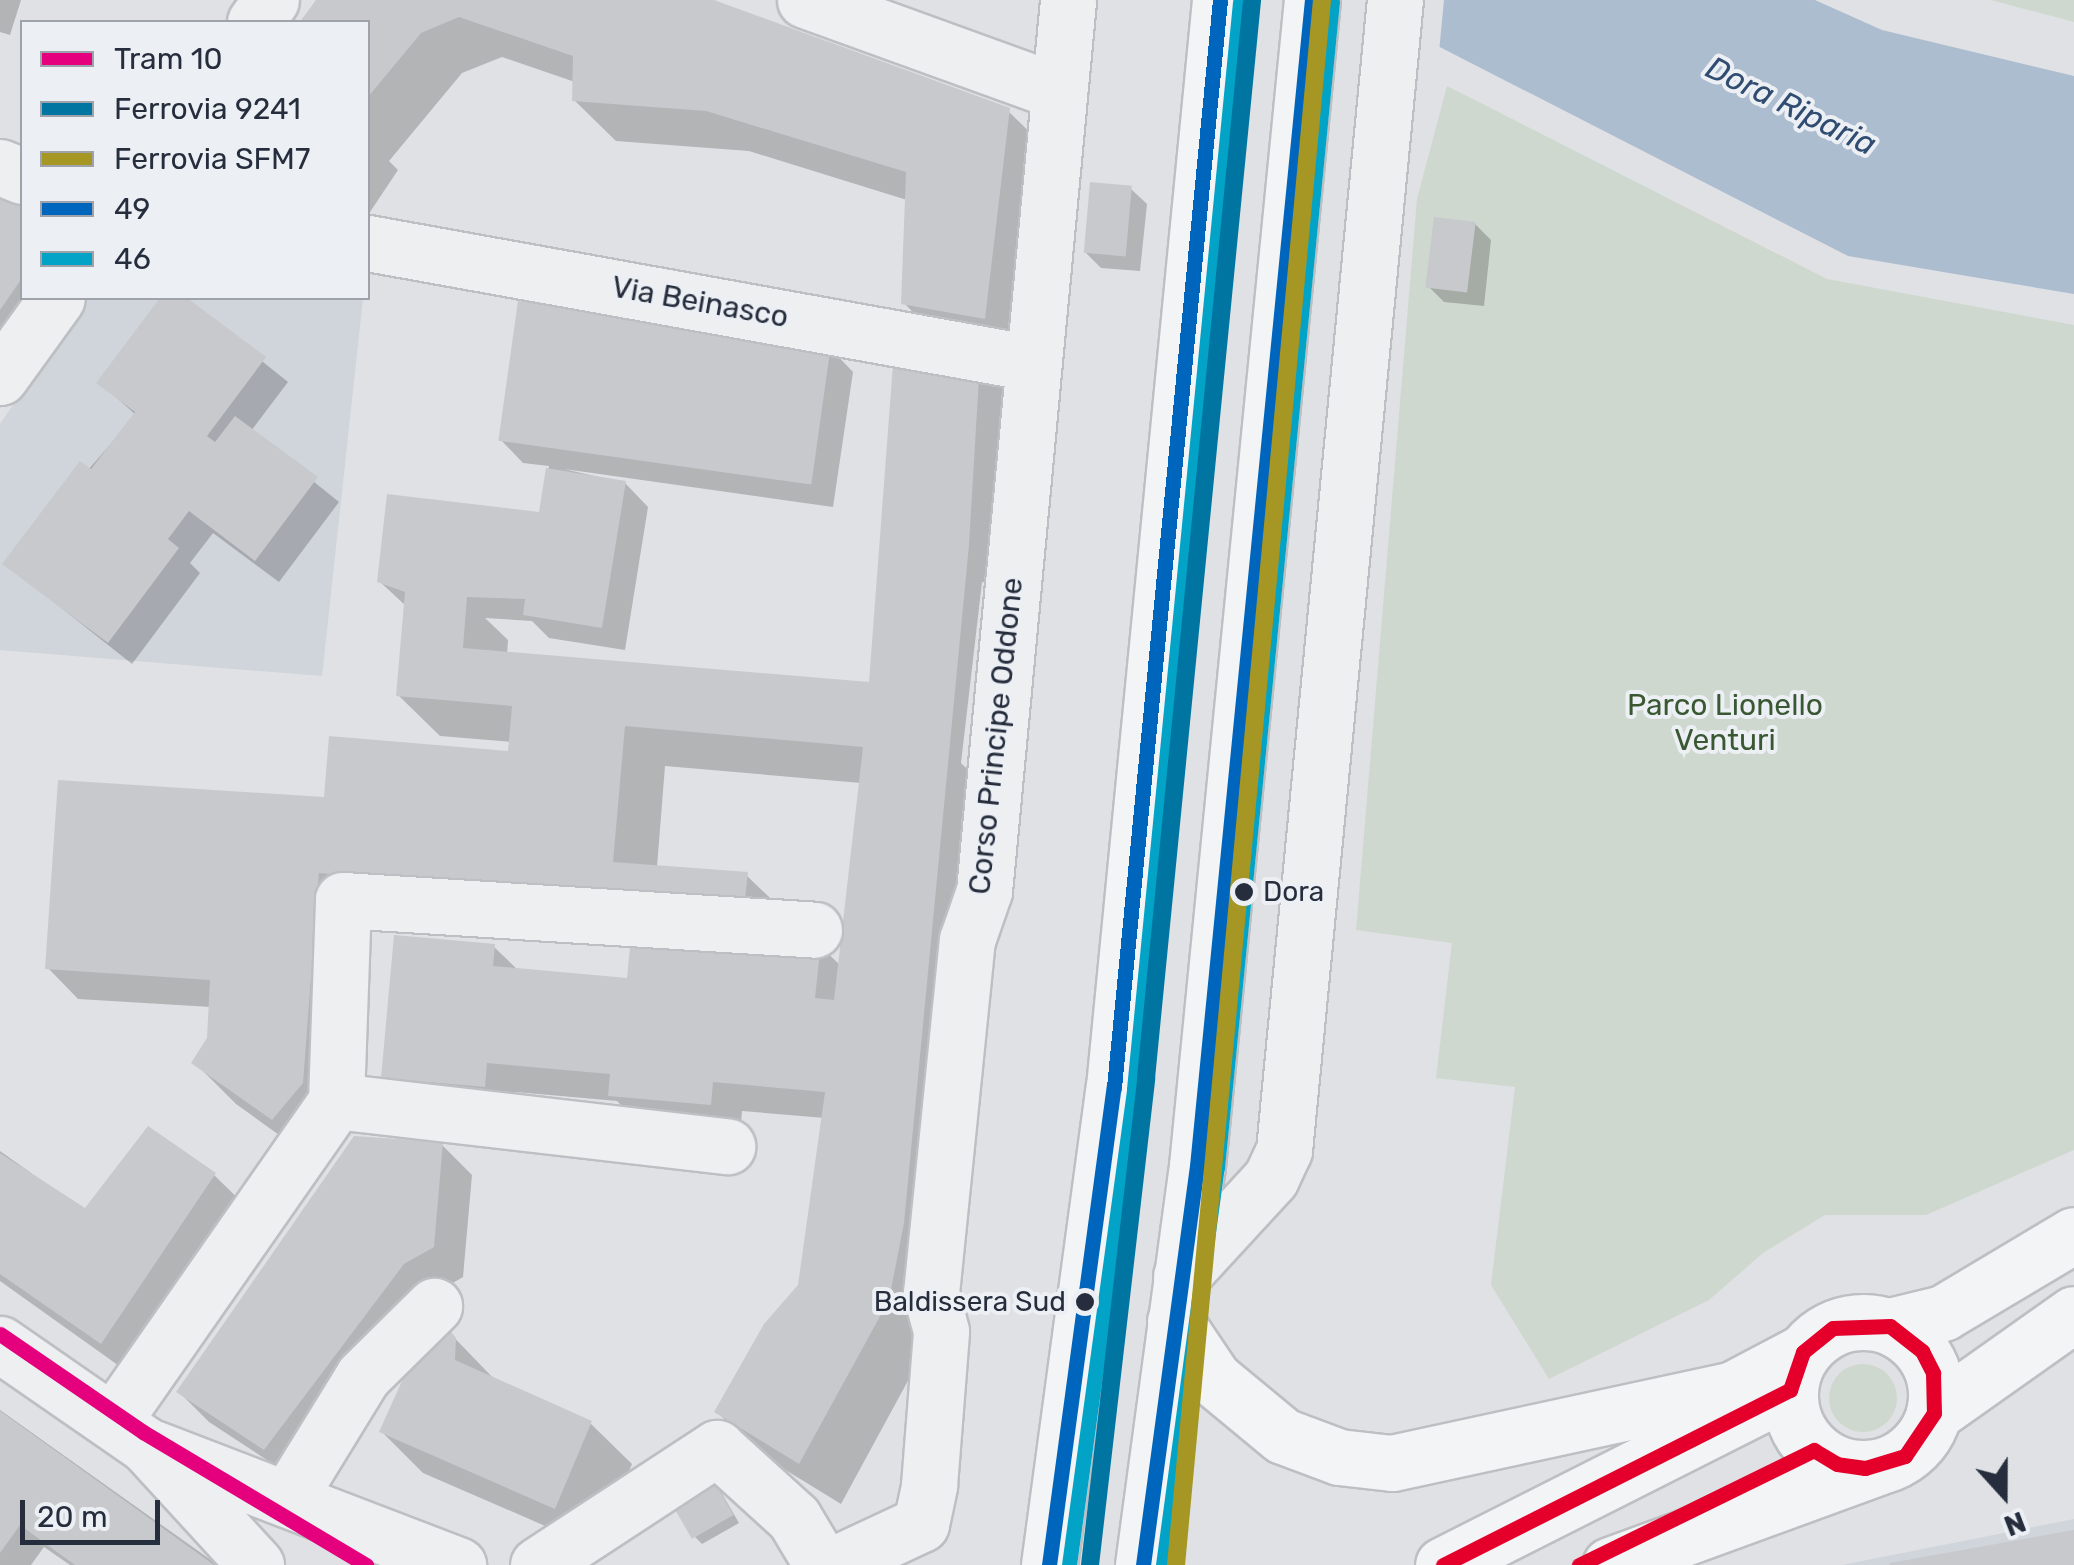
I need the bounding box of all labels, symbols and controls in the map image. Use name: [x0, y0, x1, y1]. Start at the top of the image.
legend: [20, 20, 370, 300]
text: Tram 10: [114, 41, 223, 77]
water label: Dora Riparia: [1700, 48, 1882, 164]
text: Ferrovia 9241: [114, 91, 301, 127]
text: Ferrovia SFM7: [114, 141, 310, 177]
text: 49: [114, 191, 150, 227]
text: 46: [114, 241, 151, 277]
street label: Via Beinasco: [609, 269, 791, 335]
street label: Corso Principe Oddone: [961, 576, 1031, 896]
park label: Parco Lionello Venturi: [1627, 687, 1823, 758]
place label: Dora: [1263, 875, 1324, 909]
marker: Dora: [1234, 882, 1254, 902]
place label: Baldissera Sud: [874, 1285, 1066, 1319]
marker: Baldissera Sud: [1075, 1292, 1095, 1312]
north arrow: [1954, 1445, 2054, 1545]
scale bar: [25, 1480, 165, 1542]
text: 20 m: [37, 1499, 108, 1535]
text: N: [2000, 1504, 2030, 1542]

